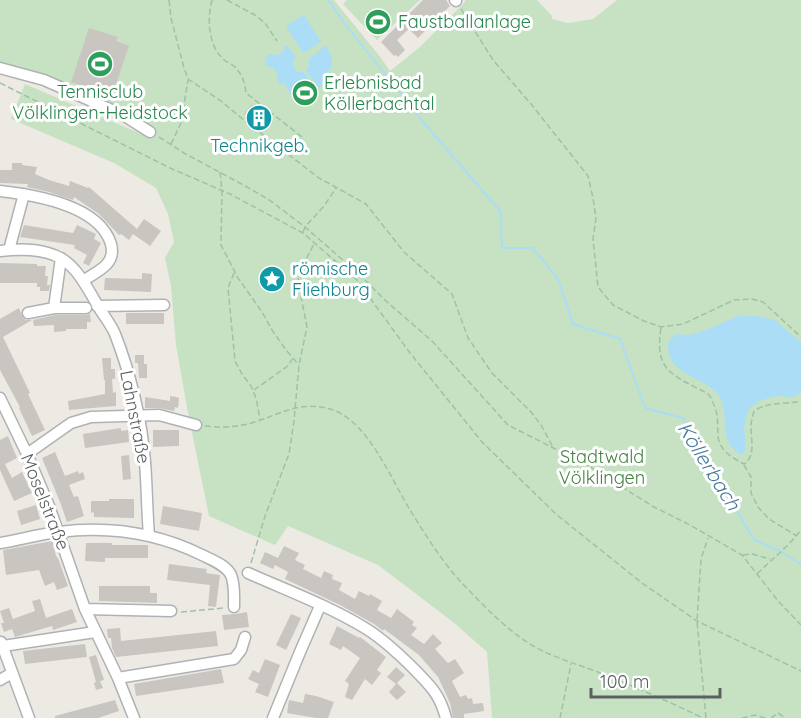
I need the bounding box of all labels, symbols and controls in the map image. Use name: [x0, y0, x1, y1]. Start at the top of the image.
sports icon: Faustballanlage: [363, 7, 393, 37]
place label: Faustballanlage: [398, 10, 531, 33]
sports icon: Tennisclub Völklingen-Heidstock: [85, 49, 115, 79]
place label: Erlebnisbad Köllerbachtal: [324, 71, 435, 115]
sports icon: Erlebnisbad Köllerbachtal: [290, 78, 320, 108]
place label: Tennisclub Völklingen-Heidstock: [12, 80, 188, 124]
building icon: Technikgeb.: [244, 103, 274, 133]
place label: Technikgeb.: [210, 134, 308, 157]
place label: römische Fliehburg: [292, 257, 370, 301]
place icon: römische Fliehburg: [257, 264, 287, 294]
street label: Lahnstraße: [115, 368, 156, 465]
water label: Köllerbach: [672, 417, 747, 515]
park label: Stadtwald Völklingen: [559, 445, 645, 489]
street label: Moselstraße: [16, 450, 75, 553]
scale bar: [591, 661, 720, 699]
text: 100 m: [600, 670, 649, 693]

